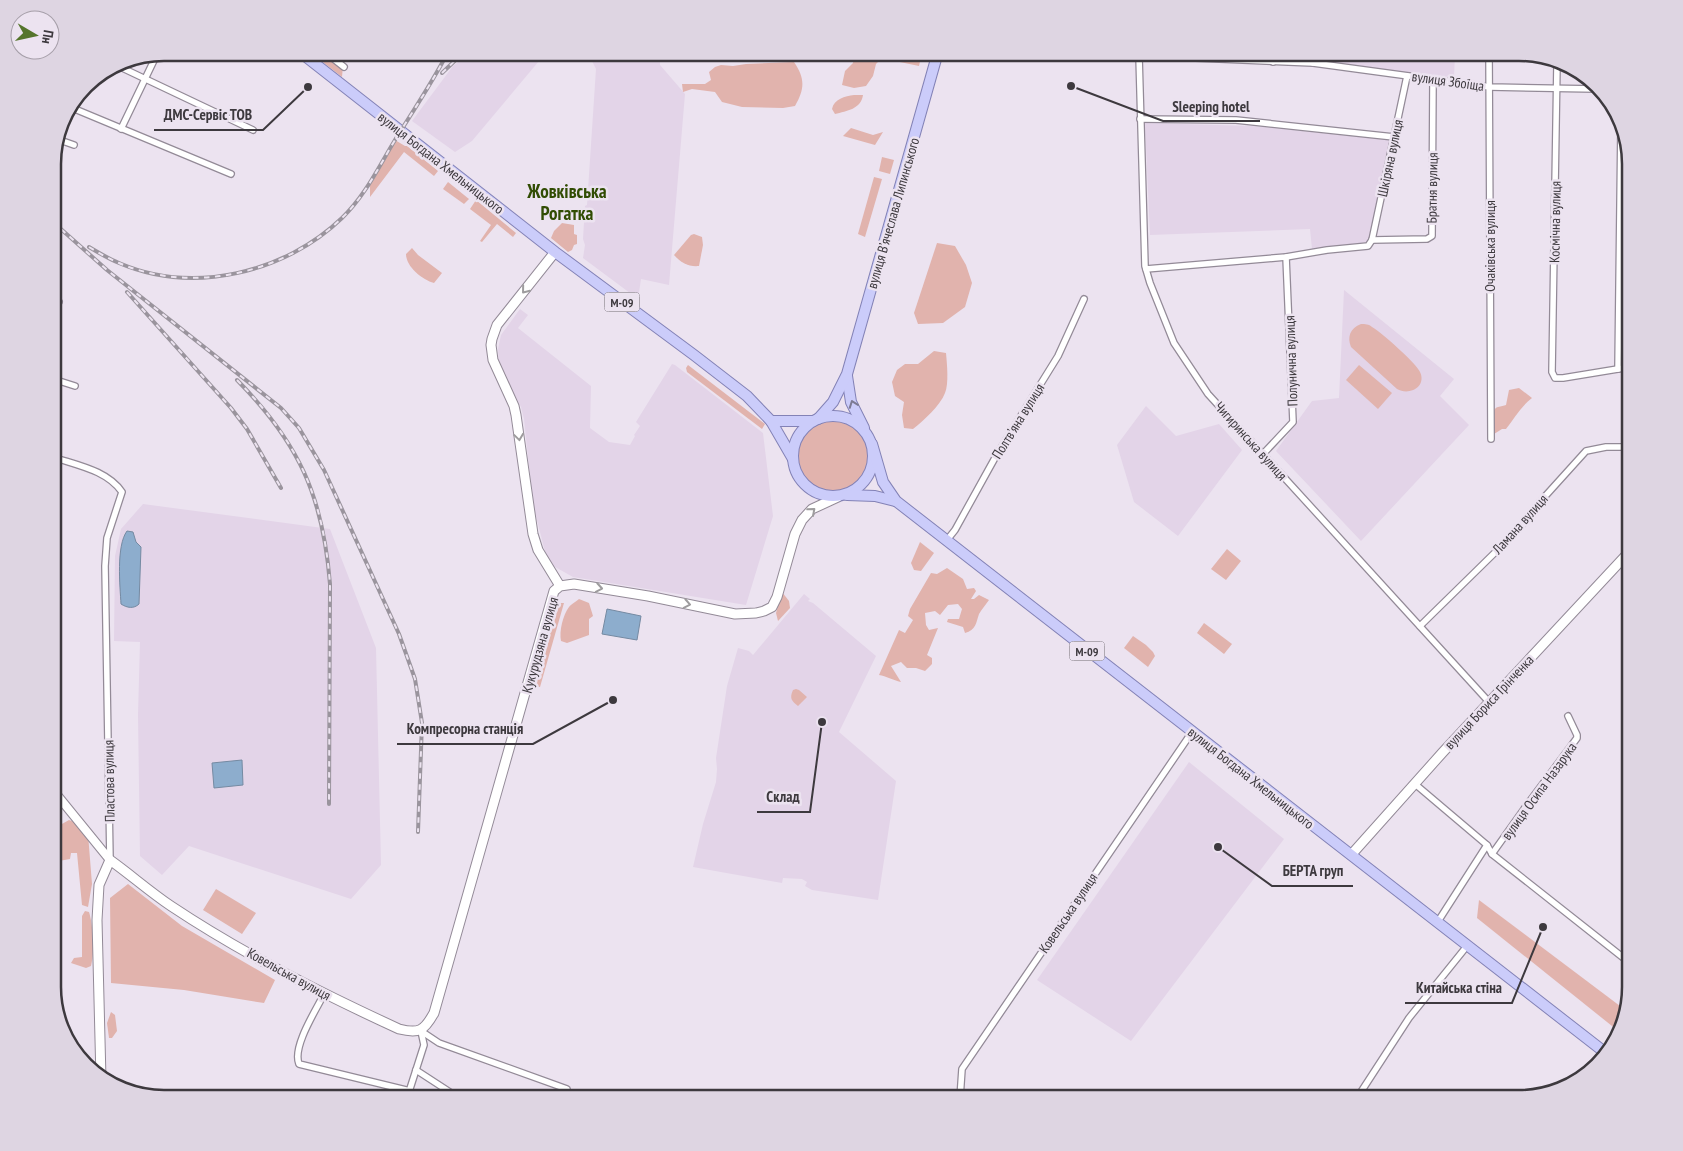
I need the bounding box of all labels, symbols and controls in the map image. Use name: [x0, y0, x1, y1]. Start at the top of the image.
north arrow: [10, 10, 60, 60]
text: Пн: [38, 29, 58, 45]
street label: вулиця Збоїща: [1411, 67, 1485, 95]
callout: Sleeping hotel: [1163, 91, 1260, 121]
text: Sleeping hotel: [1172, 97, 1250, 116]
callout: ДМС-Сервіс ТОВ: [154, 100, 263, 130]
text: ДМС-Сервіс ТОВ: [164, 105, 252, 124]
street label: вулиця Богдана Хмельницького: [374, 108, 508, 218]
street label: Шкіряна вулиця: [1373, 118, 1407, 198]
street label: вулиця Вʼячеслава Липинського: [863, 135, 923, 291]
street label: Братня вулиця: [1422, 152, 1442, 224]
district label: Жовківська Рогатка: [526, 179, 607, 225]
street label: Космічна вулиця: [1545, 181, 1565, 263]
street label: Очаківська вулиця: [1481, 200, 1499, 292]
one-way arrow: [521, 285, 530, 294]
road number: М-09: [604, 292, 640, 312]
street label: Полунична вулиця: [1280, 315, 1302, 407]
street label: Полтвʼяна вулиця: [988, 380, 1048, 462]
street label: Чигиринська вулиця: [1211, 398, 1291, 484]
one-way arrow: [849, 400, 859, 409]
one-way arrow: [513, 433, 524, 441]
street label: Ламана вулиця: [1488, 490, 1552, 558]
one-way arrow: [807, 507, 816, 516]
one-way arrow: [595, 583, 603, 593]
street label: Кукурудзяна вулиця: [518, 595, 562, 695]
one-way arrow: [682, 598, 691, 609]
road number: М-09: [1070, 641, 1104, 660]
street label: вулиця Бориса Грінченка: [1441, 651, 1537, 753]
callout: Компресорна станція: [397, 714, 533, 744]
text: Компресорна станція: [407, 719, 523, 738]
street label: вулиця Богдана Хмельницького: [1184, 723, 1318, 833]
street label: вулиця Осипа Назарука: [1498, 739, 1580, 843]
street label: Пластова вулиця: [99, 740, 119, 822]
callout: Склад: [757, 782, 810, 812]
text: Склад: [766, 787, 800, 806]
callout: БЕРТА груп: [1272, 856, 1353, 886]
text: БЕРТА груп: [1283, 861, 1343, 880]
street label: Ковельська вулиця: [1035, 870, 1101, 956]
street label: Ковельська вулиця: [244, 944, 334, 1004]
callout: Китайська стіна: [1405, 973, 1512, 1003]
text: Китайська стіна: [1416, 978, 1502, 997]

